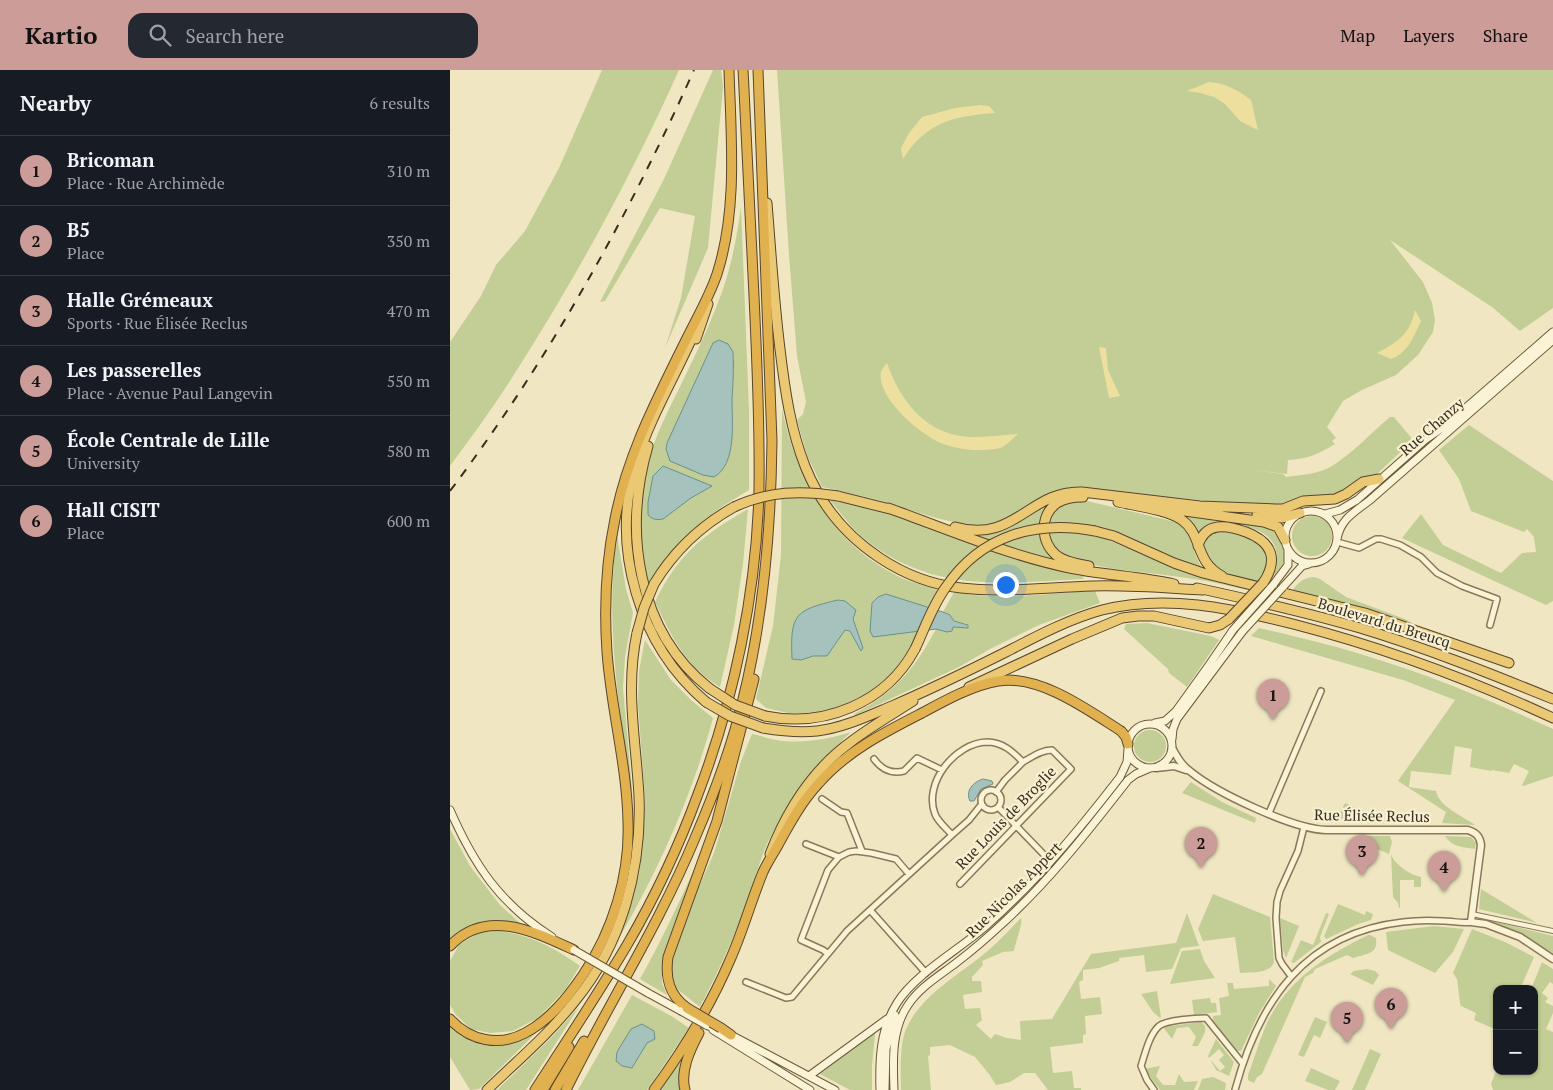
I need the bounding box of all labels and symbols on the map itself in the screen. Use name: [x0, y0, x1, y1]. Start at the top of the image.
street label: Rue Chanzy: [1395, 392, 1468, 460]
your location: [993, 572, 1019, 598]
street label: Boulevard du Breucq: [1316, 592, 1453, 652]
pin: 1: [1257, 679, 1289, 720]
street label: Rue Louis de Broglie: [951, 761, 1060, 873]
street label: Rue Élisée Reclus: [1314, 804, 1430, 826]
pin: 2: [1185, 827, 1217, 868]
pin: 3: [1346, 835, 1378, 876]
street label: Rue Nicolas Appert: [961, 837, 1066, 942]
pin: 4: [1428, 851, 1460, 892]
pin: 6: [1375, 988, 1407, 1029]
pin: 5: [1331, 1002, 1363, 1043]

